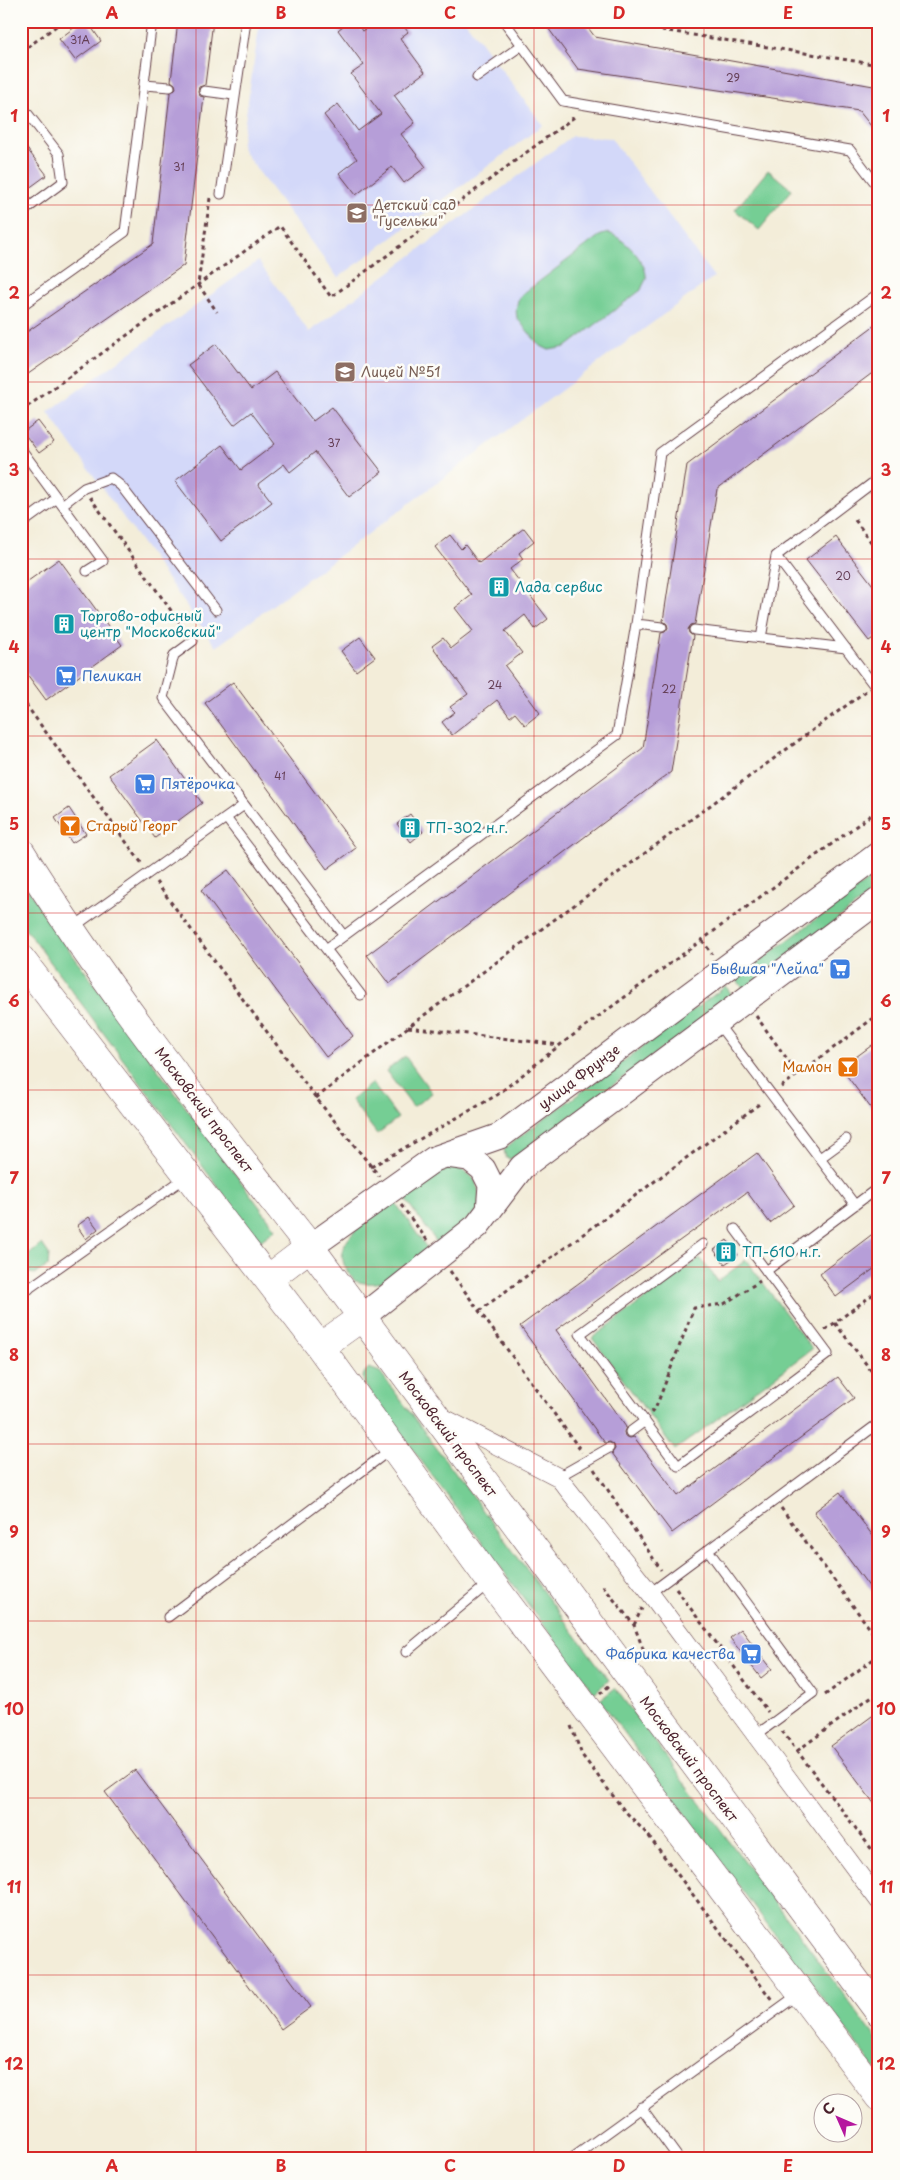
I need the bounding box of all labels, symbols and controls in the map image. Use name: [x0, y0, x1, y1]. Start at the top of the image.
text: A: [106, 0, 119, 24]
text: B: [276, 0, 287, 24]
text: C: [444, 0, 456, 24]
text: D: [613, 0, 625, 24]
text: E: [783, 0, 793, 24]
house number: 31А: [70, 31, 91, 48]
house number: 29: [726, 69, 740, 86]
text: 1: [10, 103, 18, 127]
text: 1: [882, 103, 890, 127]
house number: 31: [173, 158, 185, 175]
place label: Детский сад "Гусельки": [372, 194, 456, 231]
school or university icon: Детский сад "Гусельки": [345, 201, 369, 225]
text: 2: [8, 280, 20, 304]
text: 2: [880, 280, 892, 304]
school or university icon: Лицей №51: [333, 360, 357, 384]
place label: Лицей №51: [361, 361, 441, 382]
house number: 37: [328, 434, 341, 451]
text: 3: [9, 457, 19, 481]
text: 3: [881, 457, 891, 481]
house number: 20: [835, 567, 851, 584]
building icon: Лада сервис: [487, 575, 511, 599]
place label: Лада сервис: [515, 576, 603, 597]
place label: Торгово-офисный центр "Московский": [80, 605, 221, 642]
building icon: Торгово-офисный центр "Московский": [52, 612, 76, 636]
text: 4: [9, 634, 20, 658]
text: 4: [881, 634, 892, 658]
supermarket icon: Пеликан: [54, 664, 78, 688]
place label: Пеликан: [82, 665, 142, 686]
house number: 24: [488, 676, 502, 693]
house number: 22: [662, 680, 676, 697]
house number: 41: [274, 767, 286, 784]
supermarket icon: Пятёрочка: [133, 772, 157, 796]
place label: Пятёрочка: [161, 773, 235, 794]
text: 5: [9, 811, 19, 835]
text: 5: [881, 811, 891, 835]
bar icon: Старый Георг: [58, 814, 82, 838]
place label: Старый Георг: [86, 815, 178, 836]
building icon: ТП-302 н.г.: [398, 816, 422, 840]
place label: ТП-302 н.г.: [426, 817, 508, 838]
supermarket icon: Бывшая "Лейла": [828, 957, 852, 981]
place label: Бывшая "Лейла": [710, 958, 824, 979]
text: 6: [8, 988, 20, 1012]
text: 6: [880, 988, 892, 1012]
street label: улица Фрунзе: [534, 1039, 624, 1114]
street label: Московский проспект: [150, 1042, 259, 1177]
bar icon: Мамон: [836, 1055, 860, 1079]
place label: Мамон: [782, 1056, 832, 1077]
text: 7: [9, 1165, 19, 1189]
text: 7: [881, 1165, 891, 1189]
building icon: ТП-610 н.г.: [714, 1240, 738, 1264]
place label: ТП-610 н.г.: [742, 1241, 821, 1262]
text: 8: [9, 1342, 19, 1366]
text: 8: [881, 1342, 891, 1366]
street label: Московский проспект: [394, 1366, 503, 1501]
text: 9: [9, 1519, 19, 1543]
text: 9: [881, 1519, 891, 1543]
supermarket icon: Фабрика качества: [739, 1642, 763, 1666]
place label: Фабрика качества: [606, 1643, 735, 1664]
street label: Московский проспект: [635, 1691, 744, 1826]
text: 10: [4, 1696, 24, 1720]
text: 10: [876, 1696, 896, 1720]
text: 11: [7, 1874, 21, 1898]
text: 11: [879, 1874, 893, 1898]
text: 12: [5, 2051, 23, 2075]
text: 12: [877, 2051, 895, 2075]
north arrow: [812, 2092, 862, 2142]
text: С: [817, 2097, 840, 2120]
text: A: [106, 2153, 119, 2177]
text: B: [276, 2153, 287, 2177]
text: C: [444, 2153, 456, 2177]
text: D: [613, 2153, 625, 2177]
text: E: [783, 2153, 793, 2177]

